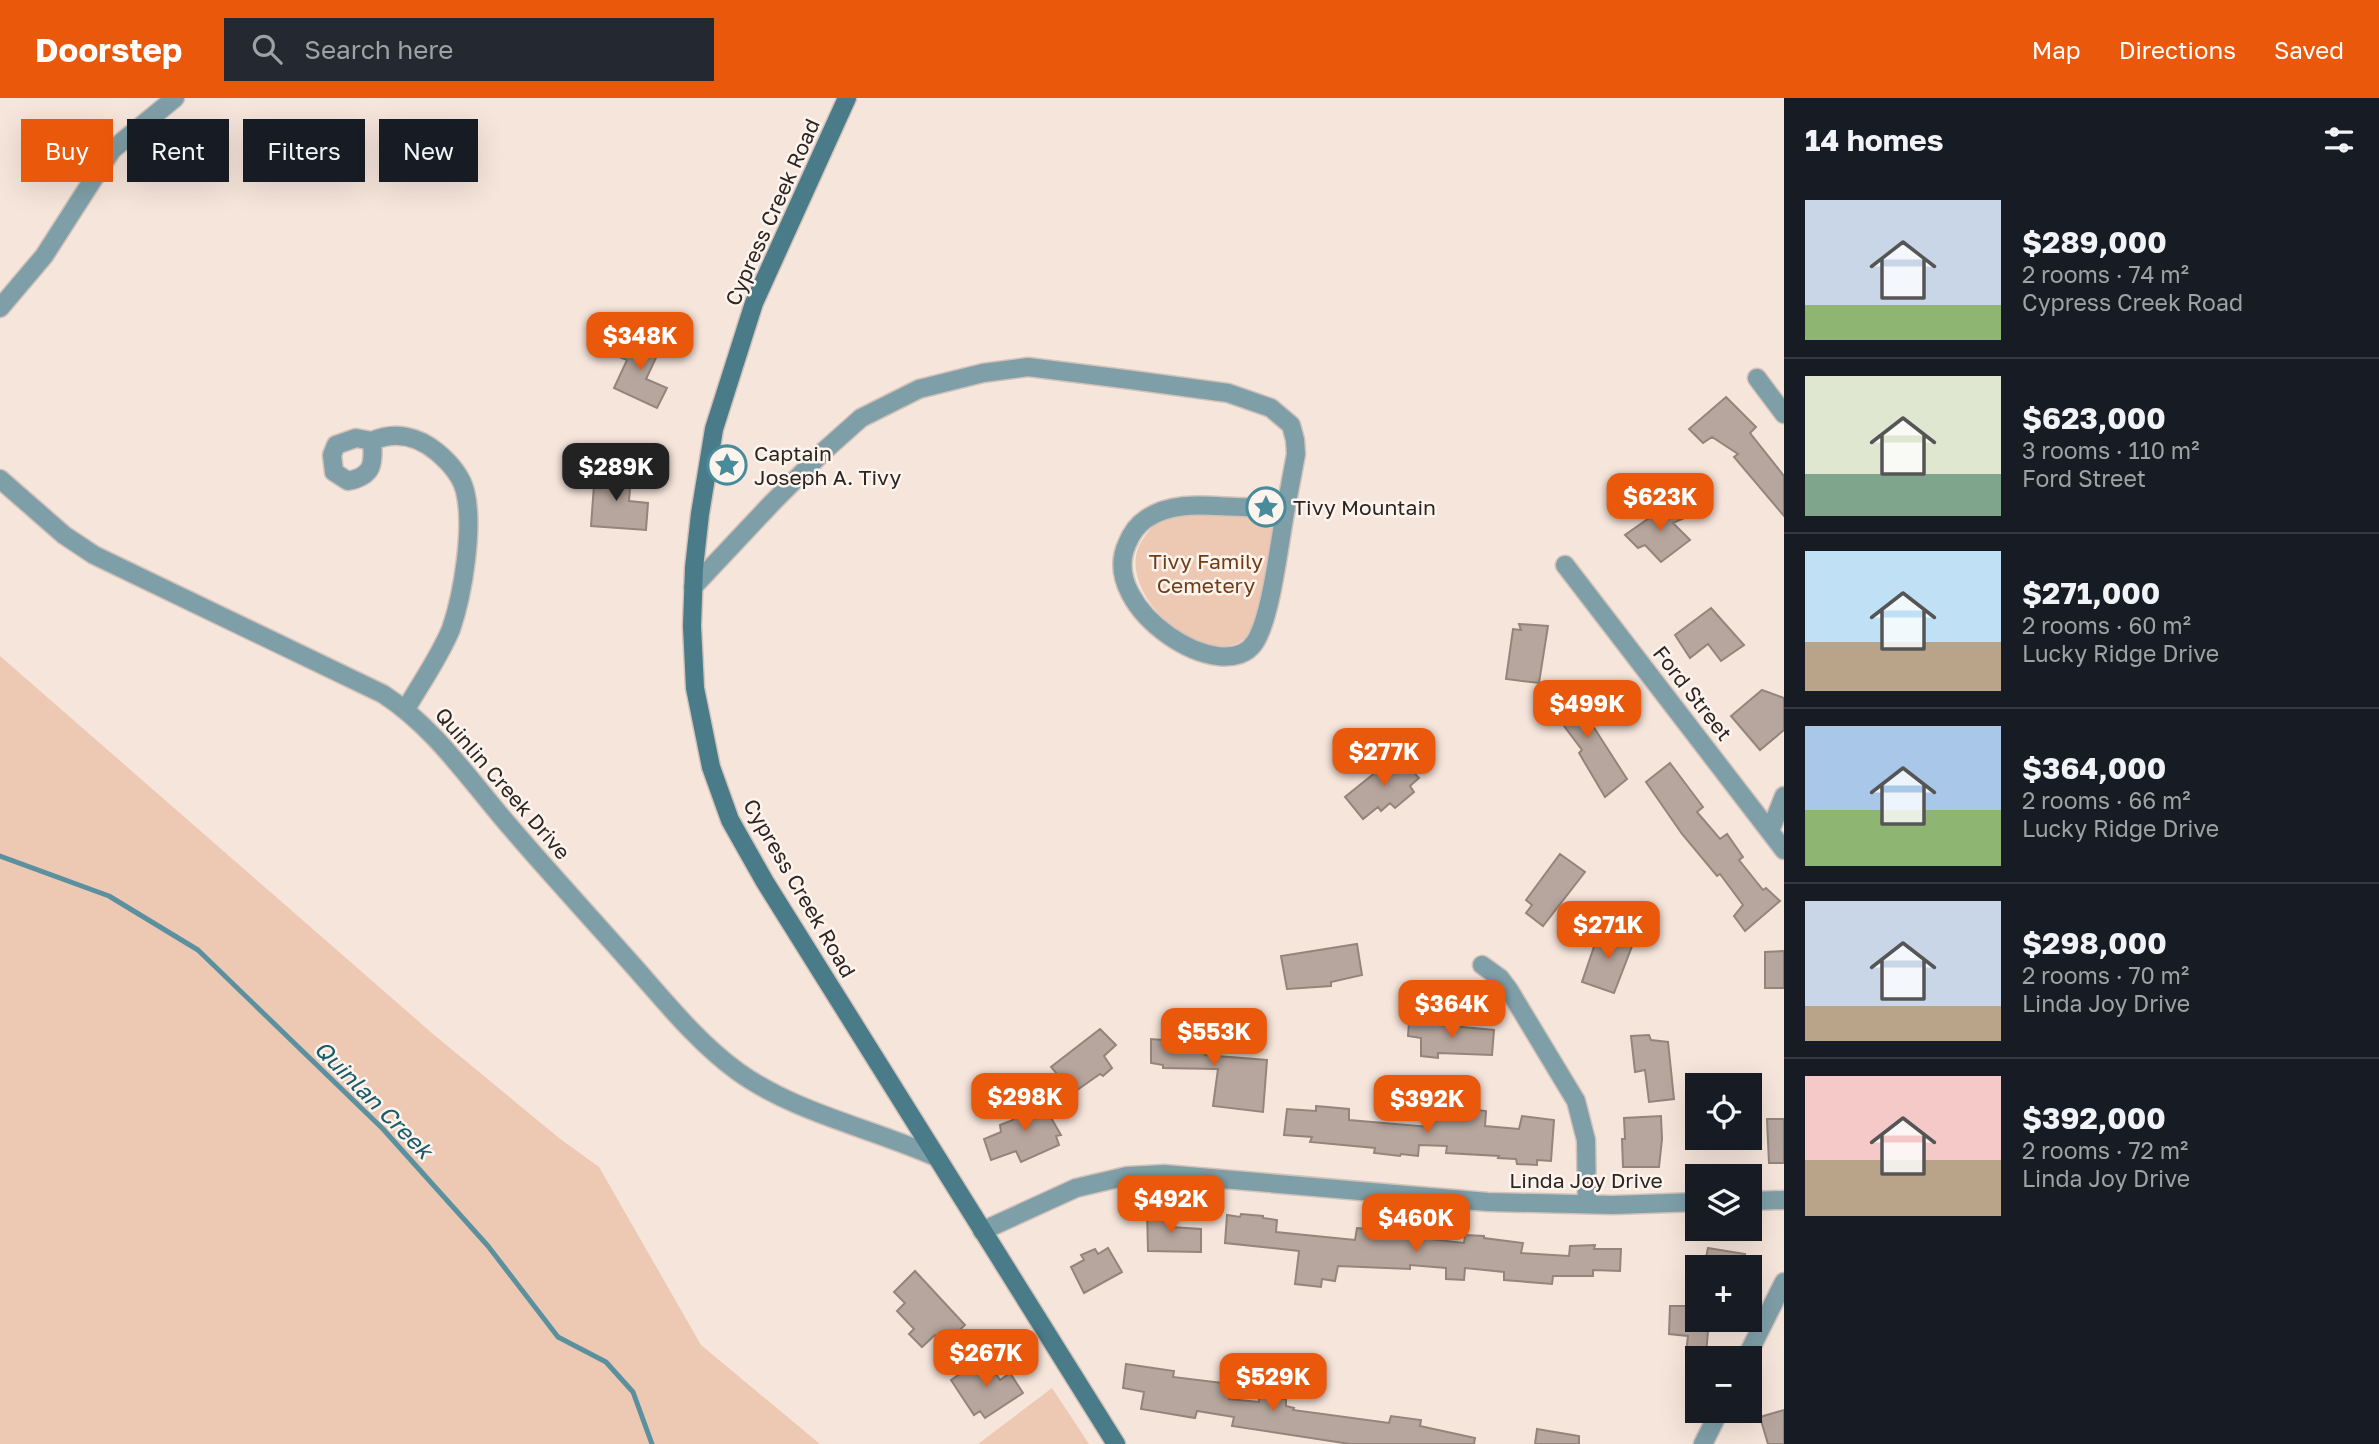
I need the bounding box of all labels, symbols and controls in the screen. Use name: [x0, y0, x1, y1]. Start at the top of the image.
search box: [224, 18, 714, 81]
text: Doorstep: [35, 30, 182, 69]
icon: search: [248, 30, 286, 68]
text: Search here: [304, 34, 453, 65]
text: Map: [2032, 35, 2081, 64]
text: Directions: [2119, 35, 2236, 64]
text: Saved: [2274, 35, 2344, 64]
street label: Cypress Creek Road: [719, 115, 825, 309]
chip: Buy: [21, 119, 113, 182]
chip: Rent: [127, 119, 229, 182]
chip: Filters: [243, 119, 365, 182]
chip: New: [379, 119, 478, 182]
icon: filters: [2320, 121, 2358, 159]
text: 14 homes: [1805, 122, 1944, 158]
text: $289,000: [2022, 224, 2167, 260]
icon: home: [1861, 228, 1945, 312]
text: 2 rooms · 74 m²: [2022, 260, 2189, 288]
text: Cypress Creek Road: [2022, 288, 2243, 316]
pin: $348K: [591, 313, 689, 372]
text: $348K: [602, 321, 678, 349]
text: $623,000: [2022, 400, 2166, 436]
icon: home: [1861, 404, 1945, 488]
text: 3 rooms · 110 m²: [2022, 436, 2199, 464]
place label: Captain Joseph A. Tivy: [754, 440, 902, 490]
pin: $289K: [567, 444, 665, 503]
place icon: Captain Joseph A. Tivy: [706, 444, 748, 486]
text: $289K: [578, 452, 654, 480]
text: Ford Street: [2022, 464, 2146, 492]
pin: $623K: [1611, 474, 1709, 533]
text: $623K: [1623, 482, 1697, 510]
place icon: Tivy Mountain: [1245, 486, 1287, 528]
place label: Tivy Mountain: [1293, 494, 1436, 520]
park label: Tivy Family Cemetery: [1149, 548, 1263, 598]
text: $271,000: [2022, 575, 2160, 611]
icon: home: [1861, 579, 1945, 663]
text: 2 rooms · 60 m²: [2022, 611, 2191, 639]
text: Lucky Ridge Drive: [2022, 639, 2219, 667]
street label: Ford Street: [1648, 640, 1738, 746]
pin: $499K: [1538, 680, 1636, 740]
text: $499K: [1549, 689, 1625, 717]
street label: Quinlin Creek Drive: [430, 702, 576, 864]
pin: $277K: [1335, 728, 1433, 788]
text: $277K: [1348, 737, 1420, 765]
text: $364,000: [2022, 750, 2166, 786]
icon: home: [1861, 754, 1945, 838]
text: 2 rooms · 66 m²: [2022, 786, 2191, 814]
street label: Cypress Creek Road: [738, 794, 862, 982]
text: Lucky Ridge Drive: [2022, 814, 2219, 842]
pin: $271K: [1559, 902, 1657, 961]
text: $271K: [1573, 910, 1643, 938]
text: $298,000: [2022, 925, 2167, 961]
icon: home: [1861, 929, 1945, 1013]
text: 2 rooms · 70 m²: [2022, 961, 2189, 989]
pin: $364K: [1403, 981, 1501, 1040]
text: $364K: [1414, 989, 1490, 1017]
text: Linda Joy Drive: [2022, 989, 2190, 1017]
pin: $553K: [1165, 1009, 1263, 1068]
text: $553K: [1177, 1017, 1251, 1045]
water label: Quinlan Creek: [309, 1034, 440, 1165]
map controls: [1685, 1073, 1762, 1423]
button: locate: [1685, 1073, 1762, 1150]
pin: $298K: [976, 1074, 1074, 1133]
pin: $392K: [1378, 1076, 1476, 1135]
text: $298K: [987, 1082, 1063, 1110]
text: $392K: [1390, 1084, 1464, 1112]
text: $392,000: [2022, 1100, 2166, 1136]
icon: home: [1861, 1104, 1945, 1188]
text: 2 rooms · 72 m²: [2022, 1136, 2188, 1164]
button: layers: [1685, 1164, 1762, 1241]
text: Linda Joy Drive: [2022, 1164, 2190, 1192]
street label: Linda Joy Drive: [1509, 1167, 1663, 1193]
pin: $492K: [1122, 1176, 1220, 1235]
text: $492K: [1133, 1184, 1209, 1212]
pin: $460K: [1367, 1194, 1465, 1254]
text: $460K: [1378, 1203, 1454, 1231]
button: +: [1685, 1255, 1762, 1332]
pin: $267K: [937, 1330, 1035, 1389]
text: $267K: [949, 1338, 1023, 1366]
button: −: [1685, 1346, 1762, 1423]
pin: $529K: [1224, 1354, 1322, 1413]
text: $529K: [1236, 1362, 1310, 1390]

